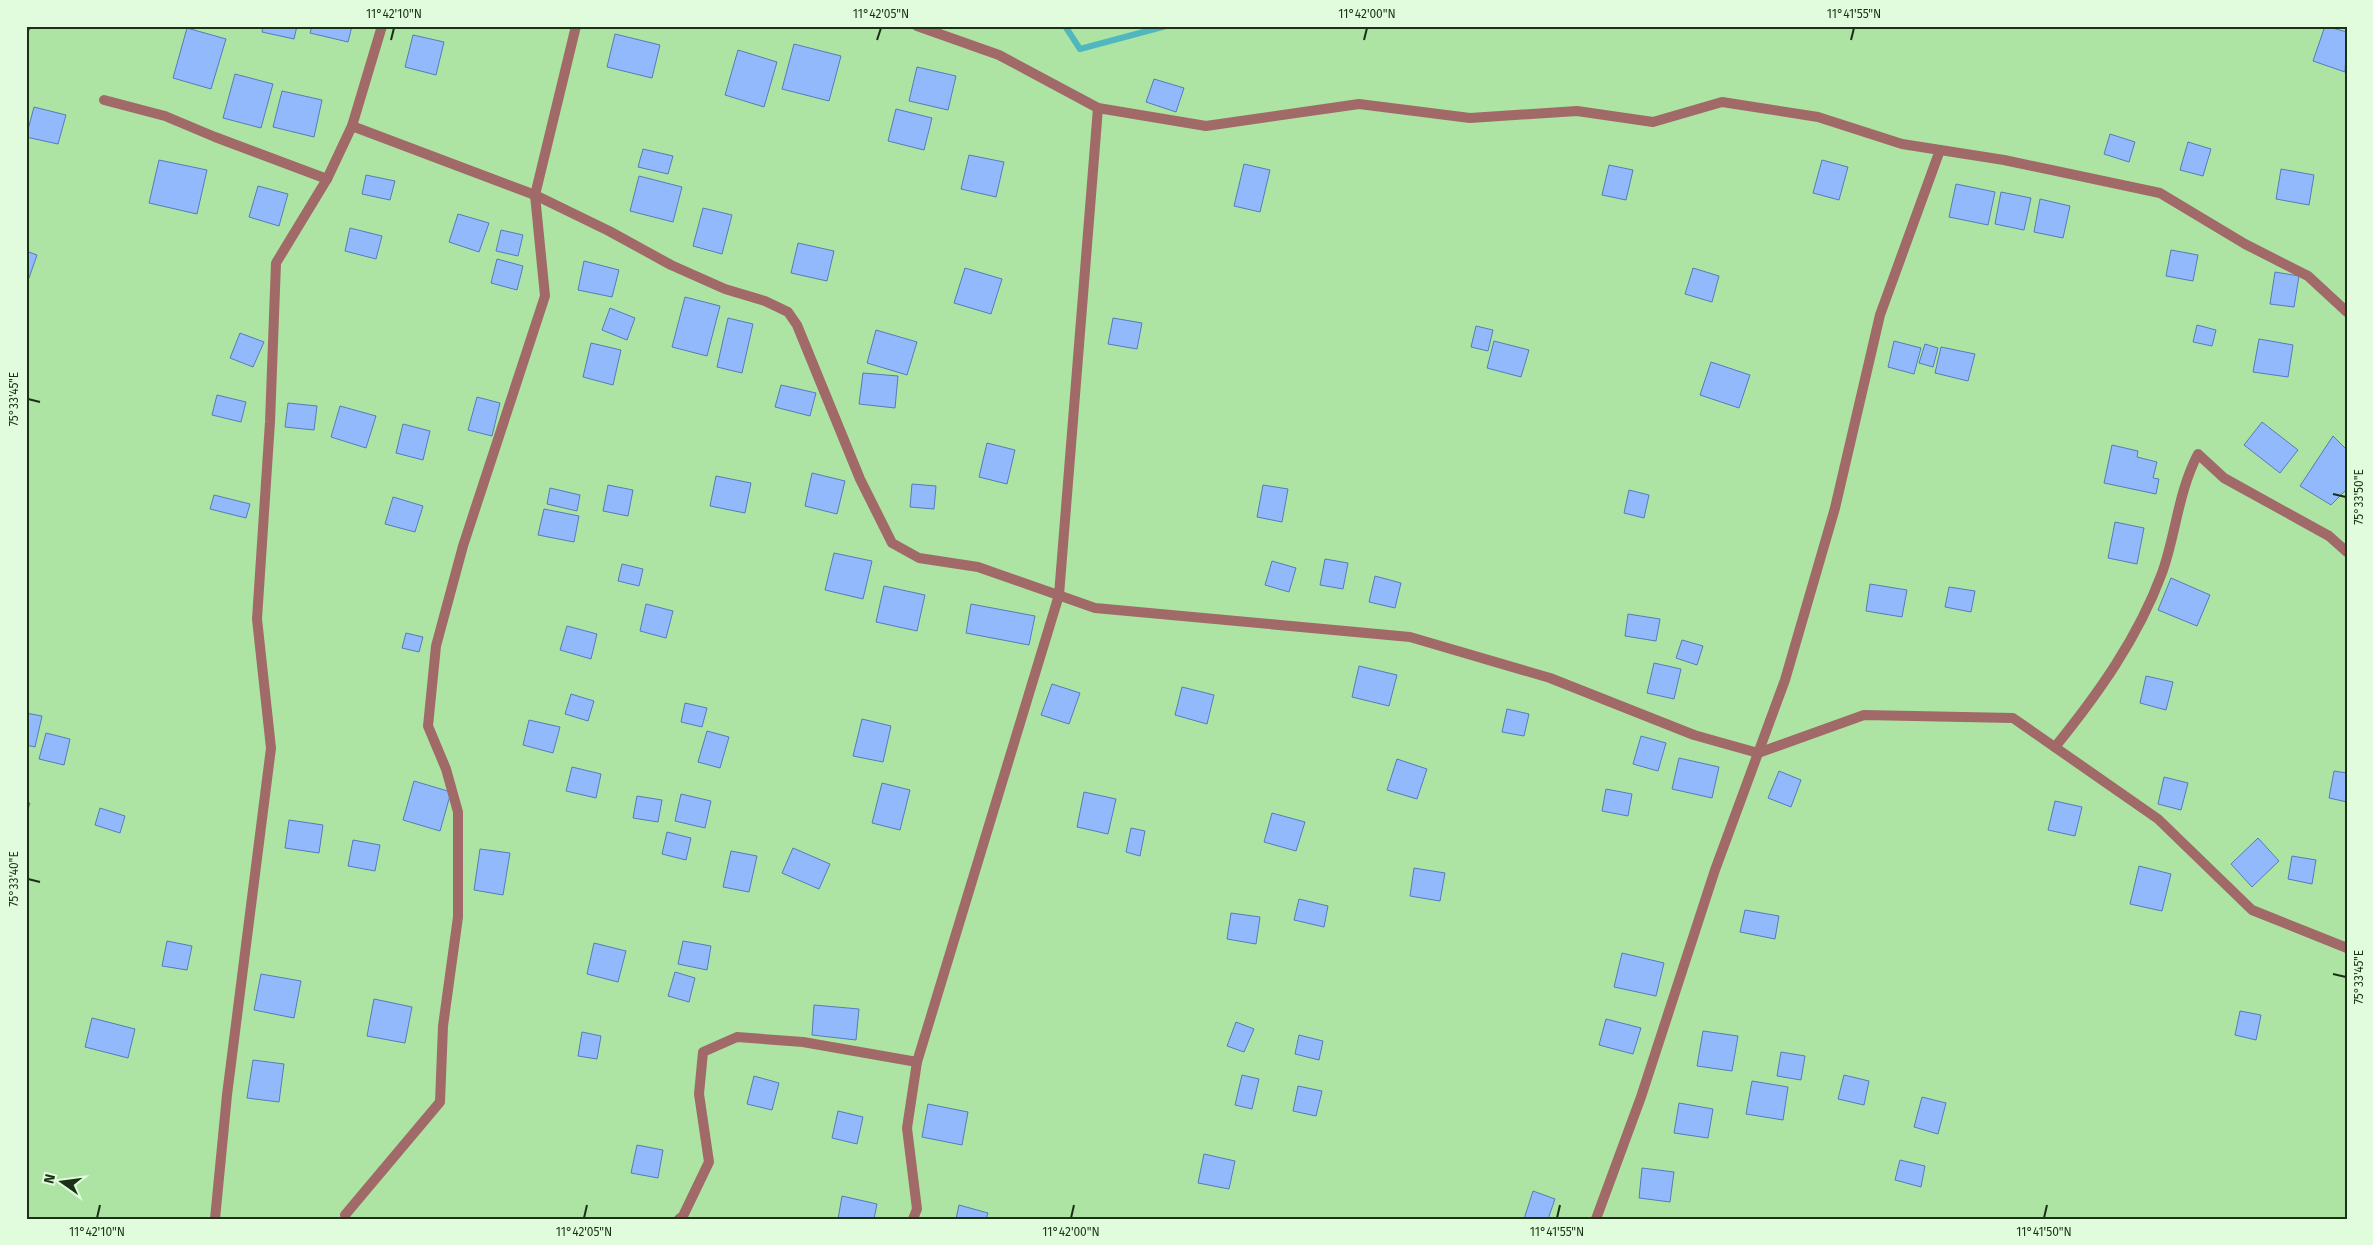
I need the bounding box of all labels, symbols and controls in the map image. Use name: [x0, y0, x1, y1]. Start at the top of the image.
text: 11°42'10"N: [366, 7, 422, 21]
text: 11°42'05"N: [853, 7, 909, 21]
text: 11°42'00"N: [1338, 7, 1396, 21]
text: 11°41'55"N: [1827, 7, 1881, 21]
text: 75°33'45"E: [7, 372, 21, 426]
text: 75°33'50"E: [2352, 469, 2366, 525]
text: 75°33'40"E: [7, 851, 21, 907]
text: 75°33'45"E: [2352, 950, 2366, 1004]
north arrow: [38, 1158, 88, 1208]
text: N: [40, 1172, 59, 1186]
text: 11°42'10"N: [69, 1225, 125, 1239]
text: 11°42'05"N: [556, 1225, 612, 1239]
text: 11°42'00"N: [1042, 1225, 1100, 1239]
text: 11°41'55"N: [1530, 1225, 1584, 1239]
text: 11°41'50"N: [2016, 1225, 2072, 1239]

